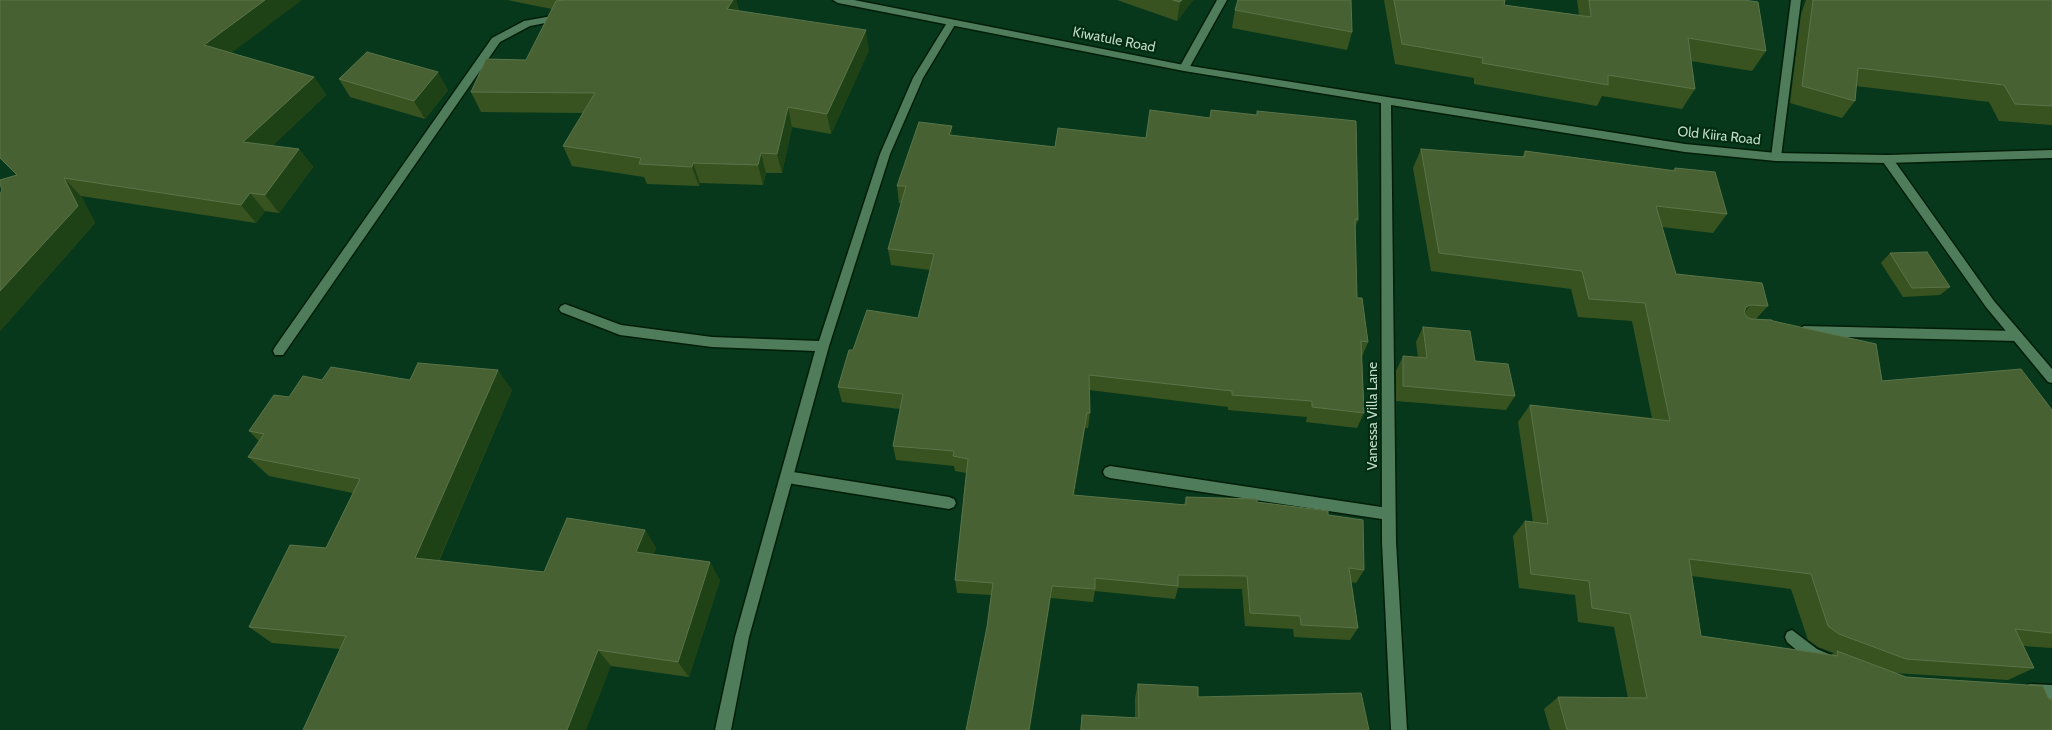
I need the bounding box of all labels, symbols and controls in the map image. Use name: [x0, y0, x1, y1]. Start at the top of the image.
street label: Kiwatule Road: [1071, 24, 1157, 56]
street label: Old Kiira Road: [1677, 123, 1761, 149]
street label: Vanessa Villa Lane: [1365, 362, 1381, 470]

